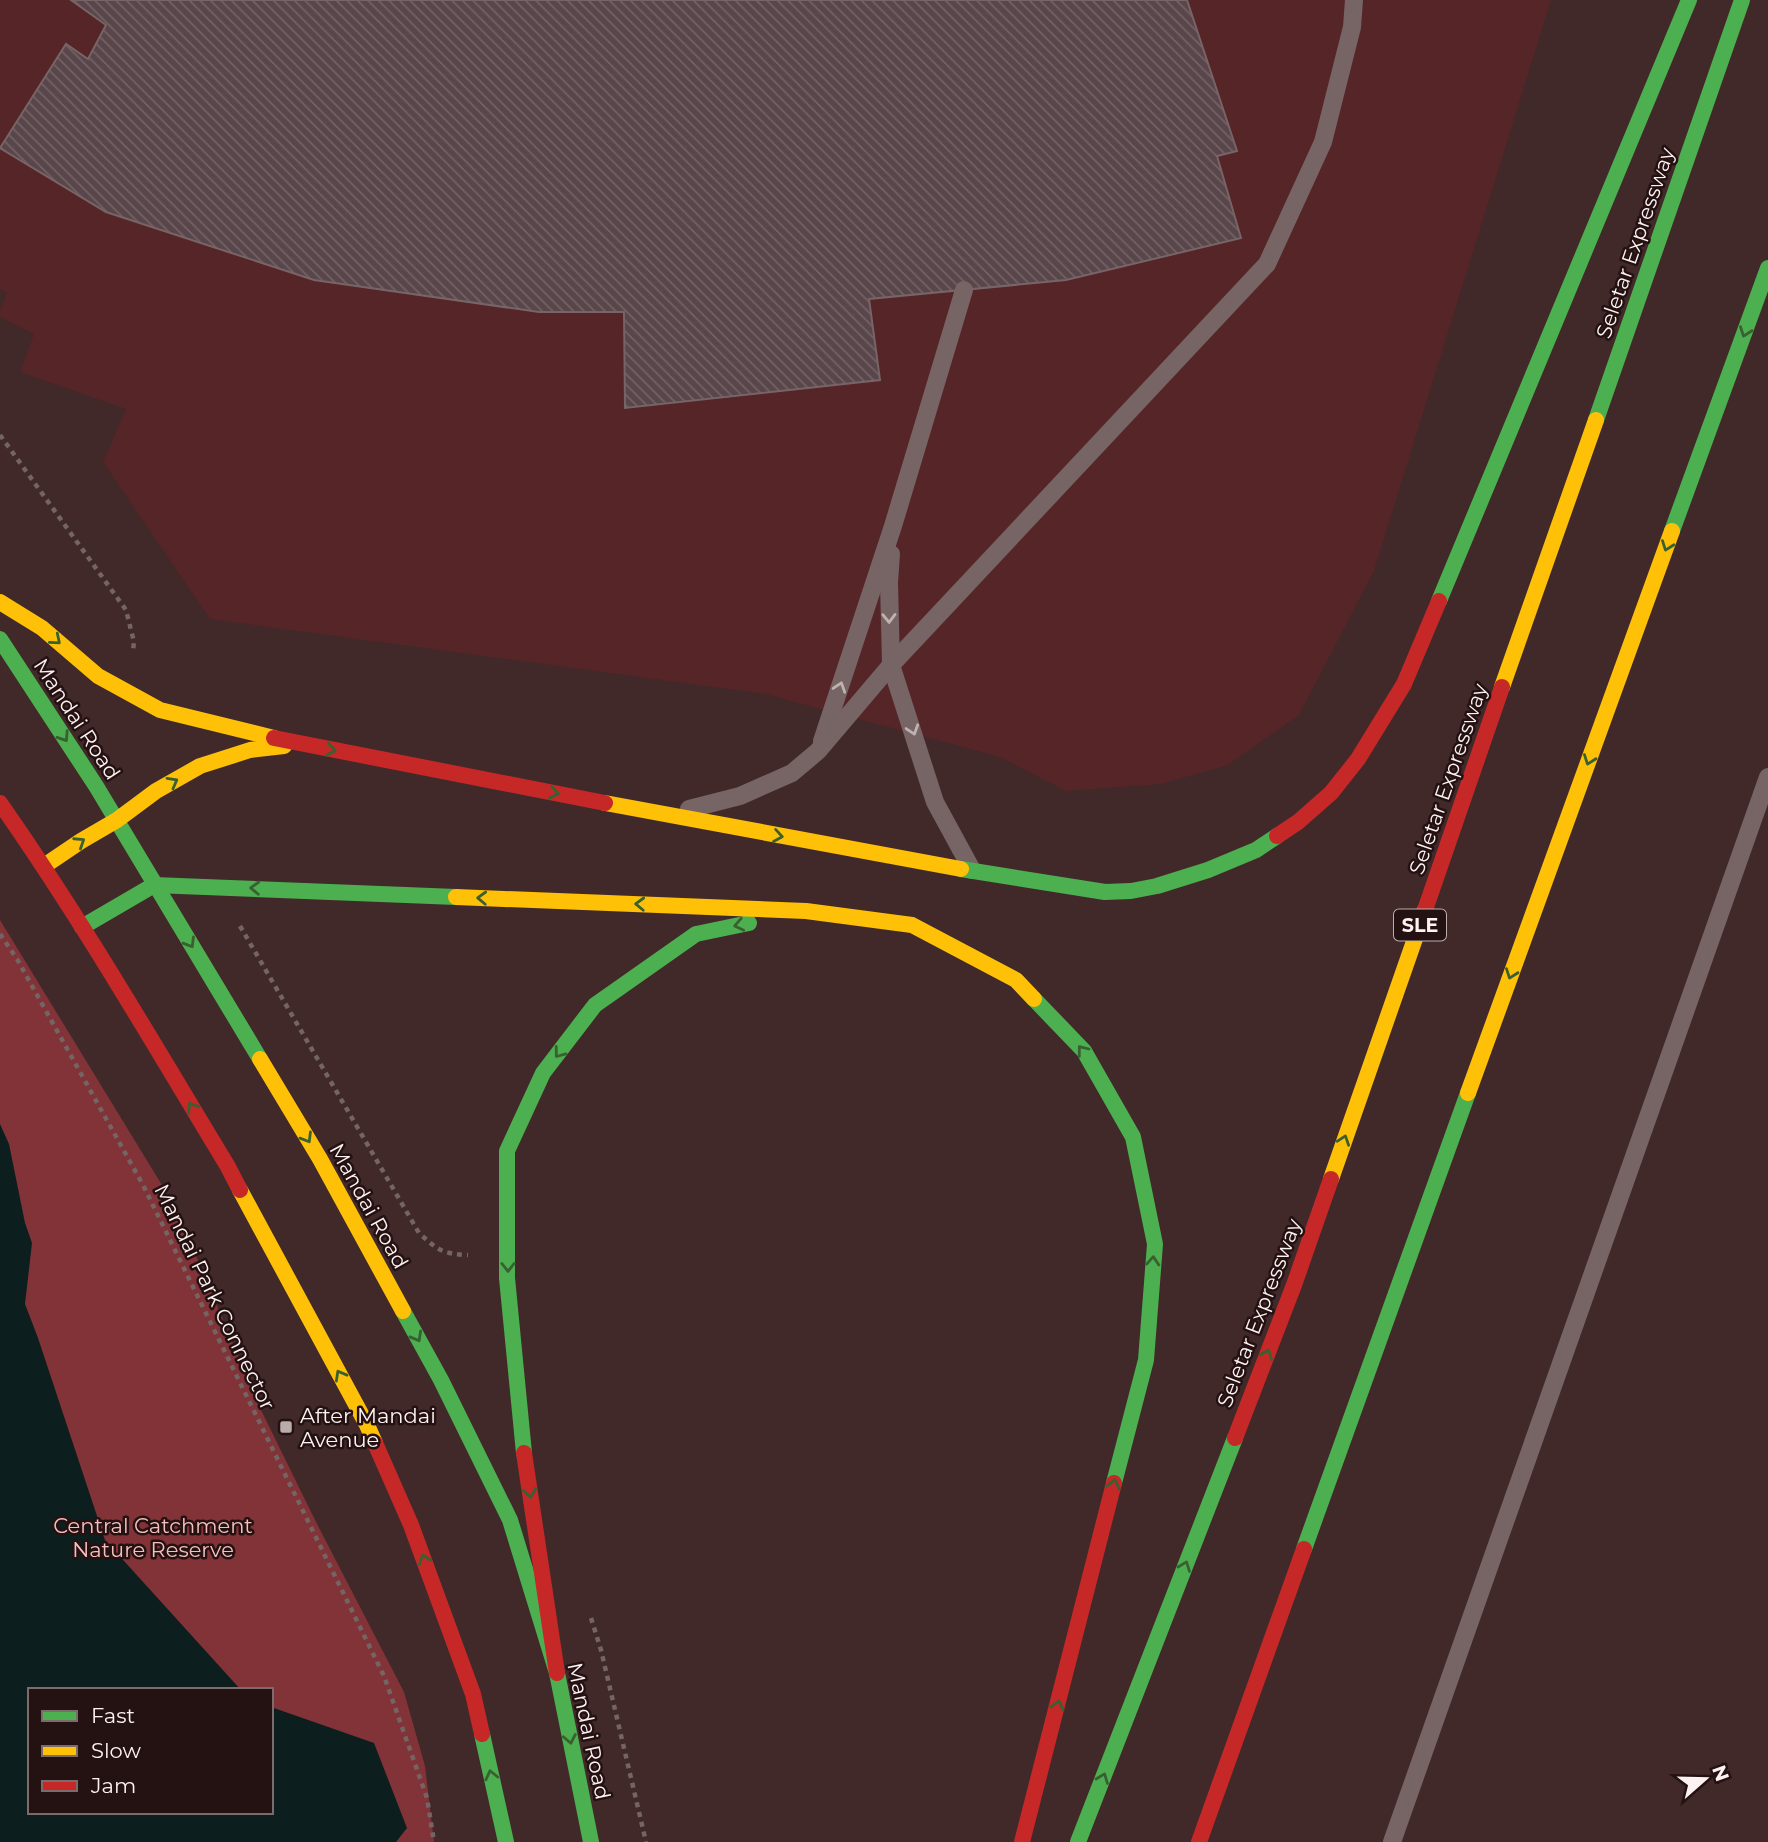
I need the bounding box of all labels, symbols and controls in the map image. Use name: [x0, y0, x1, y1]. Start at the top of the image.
street label: Seletar Expressway: [1591, 144, 1680, 342]
one-way arrow: [1739, 326, 1753, 338]
one-way arrow: [1661, 539, 1675, 552]
one-way arrow: [882, 613, 897, 624]
one-way arrow: [49, 632, 61, 645]
street label: Mandai Road: [29, 654, 125, 784]
street label: Seletar Expressway: [1404, 680, 1493, 878]
one-way arrow: [832, 681, 846, 693]
one-way arrow: [904, 724, 919, 736]
one-way arrow: [56, 730, 69, 743]
one-way arrow: [325, 742, 337, 757]
one-way arrow: [1583, 753, 1597, 765]
one-way arrow: [165, 776, 178, 790]
one-way arrow: [548, 785, 560, 800]
one-way arrow: [772, 827, 784, 842]
one-way arrow: [72, 838, 85, 851]
one-way arrow: [249, 881, 260, 896]
one-way arrow: [477, 890, 488, 905]
one-way arrow: [634, 896, 645, 911]
road number: SLE: [1394, 909, 1446, 940]
one-way arrow: [733, 916, 745, 931]
one-way arrow: [181, 936, 194, 949]
one-way arrow: [1505, 967, 1519, 979]
one-way arrow: [555, 1045, 567, 1057]
one-way arrow: [1077, 1045, 1090, 1058]
one-way arrow: [187, 1101, 200, 1114]
one-way arrow: [299, 1130, 312, 1143]
one-way arrow: [1336, 1135, 1350, 1147]
street label: Mandai Road: [324, 1139, 414, 1273]
street label: Mandai Park Connector: [149, 1180, 281, 1414]
street label: Seletar Expressway: [1211, 1215, 1307, 1411]
one-way arrow: [1145, 1255, 1160, 1266]
one-way arrow: [500, 1262, 515, 1273]
one-way arrow: [409, 1330, 422, 1342]
one-way arrow: [1259, 1349, 1273, 1361]
one-way arrow: [335, 1369, 348, 1382]
place label: After Mandai Avenue: [300, 1403, 436, 1452]
marker: After Mandai Avenue: [278, 1419, 294, 1435]
one-way arrow: [1106, 1478, 1120, 1490]
one-way arrow: [522, 1487, 537, 1499]
park label: Central Catchment Nature Reserve: [53, 1513, 253, 1562]
one-way arrow: [418, 1553, 432, 1565]
one-way arrow: [1176, 1561, 1190, 1573]
street label: Mandai Road: [562, 1660, 616, 1802]
legend: [28, 1688, 273, 1814]
one-way arrow: [1050, 1699, 1064, 1711]
text: Fast: [91, 1703, 135, 1728]
one-way arrow: [562, 1733, 577, 1745]
text: Slow: [91, 1738, 141, 1763]
north arrow: [1670, 1744, 1740, 1814]
text: N: [1707, 1762, 1734, 1785]
one-way arrow: [485, 1769, 500, 1781]
text: Jam: [90, 1773, 136, 1798]
one-way arrow: [1094, 1773, 1108, 1785]

